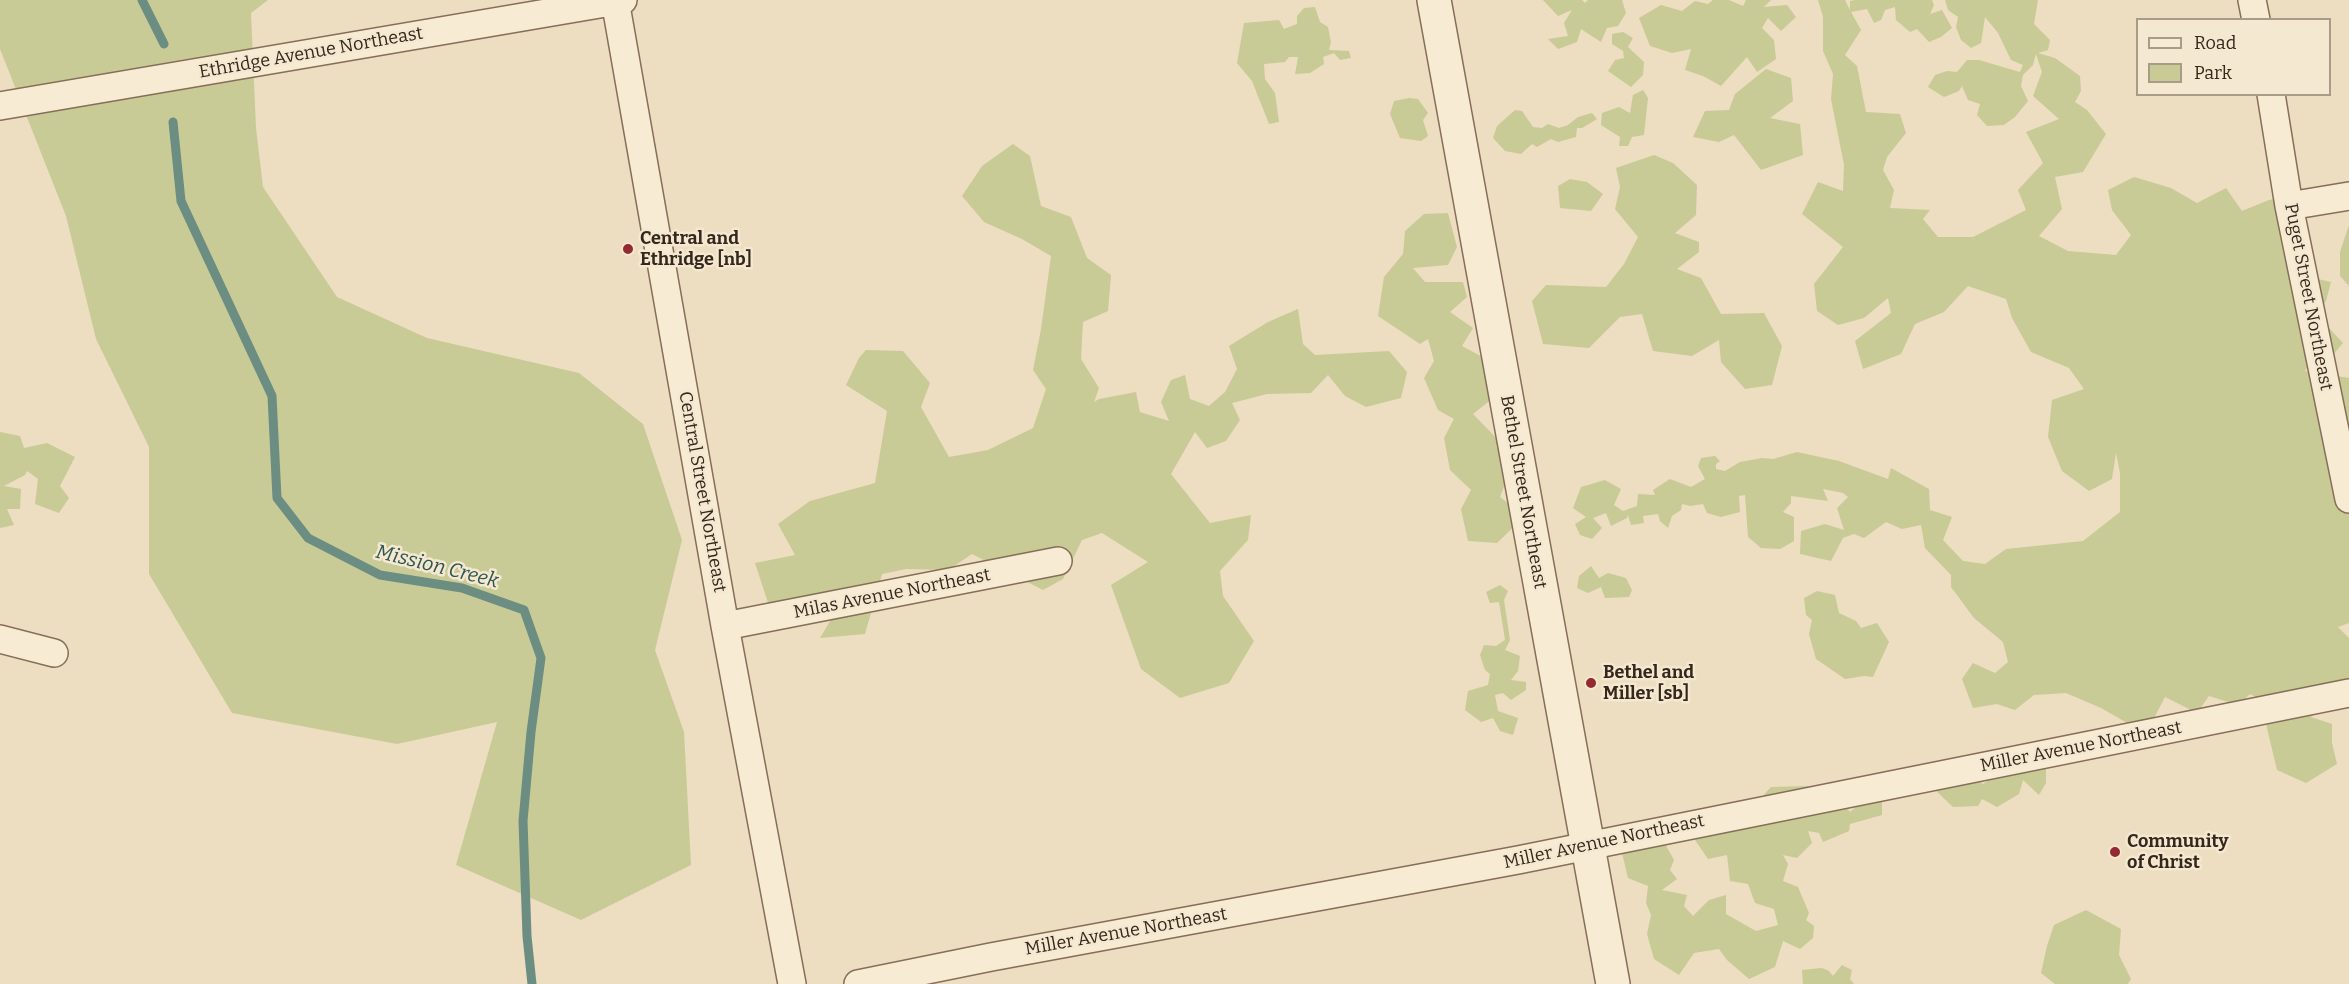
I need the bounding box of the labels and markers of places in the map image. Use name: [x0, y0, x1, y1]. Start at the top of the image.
place label: Central and Ethridge [nb]: [640, 228, 752, 270]
marker: Central and Ethridge [nb]: [621, 242, 635, 256]
place label: Bethel and Miller [sb]: [1603, 662, 1694, 704]
marker: Bethel and Miller [sb]: [1584, 676, 1598, 690]
place label: Community of Christ: [2127, 831, 2228, 874]
marker: Community of Christ: [2108, 845, 2122, 859]

